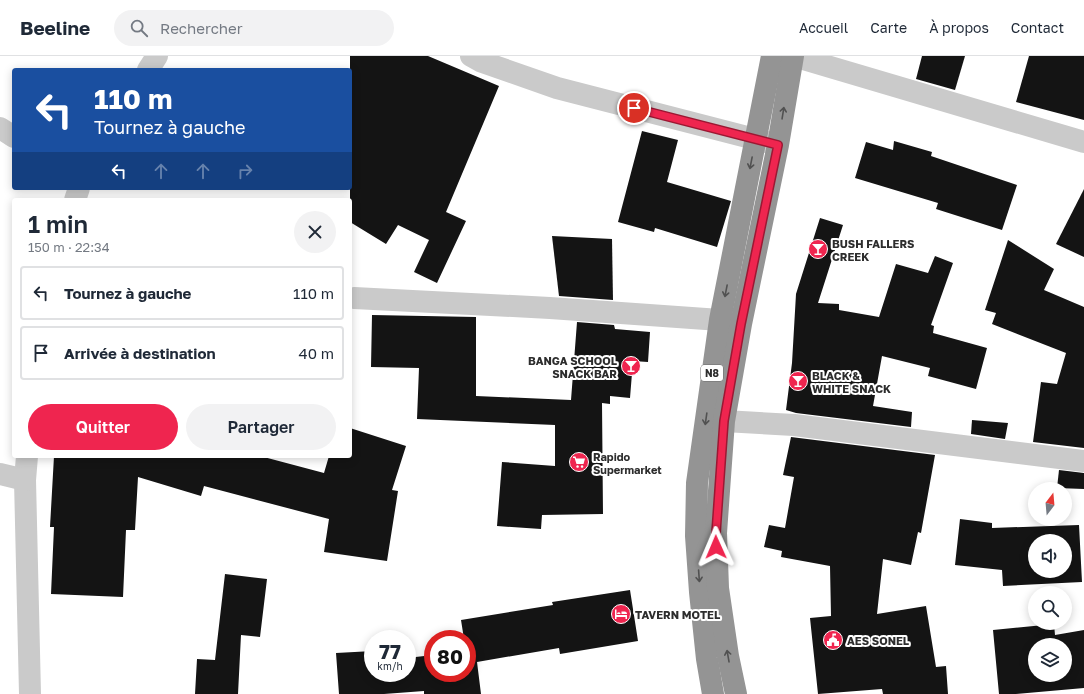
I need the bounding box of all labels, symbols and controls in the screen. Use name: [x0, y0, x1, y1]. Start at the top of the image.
search box: [114, 10, 394, 46]
text: Beeline: [20, 16, 90, 39]
icon: search: [128, 17, 150, 39]
text: Rechercher: [160, 19, 243, 37]
text: Accueil: [799, 19, 848, 36]
text: Carte: [870, 19, 907, 36]
text: À propos: [929, 19, 989, 36]
text: Contact: [1011, 19, 1064, 36]
text: 110 m: [94, 82, 173, 115]
icon: left: [28, 84, 80, 136]
pin: [617, 91, 651, 125]
icon: arrive: [623, 97, 645, 119]
one-way arrow: [780, 106, 788, 119]
text: Tournez à gauche: [94, 116, 246, 138]
one-way arrow: [747, 156, 755, 169]
icon: left: [108, 160, 130, 182]
icon: ahead: [150, 160, 172, 182]
icon: ahead: [192, 160, 214, 182]
icon: right: [234, 160, 256, 182]
text: 1 min: [28, 209, 88, 238]
button: close: [294, 211, 336, 253]
place label: BUSH FALLERS CREEK: [832, 237, 914, 263]
bar icon: BUSH FALLERS CREEK: [807, 238, 829, 260]
text: 150 m · 22:34: [28, 239, 110, 255]
icon: left: [30, 282, 52, 304]
text: Tournez à gauche: [64, 284, 191, 302]
text: 110 m: [293, 284, 334, 302]
one-way arrow: [721, 284, 729, 297]
icon: arrive: [30, 342, 52, 364]
text: Arrivée à destination: [64, 344, 216, 362]
text: 40 m: [299, 344, 334, 362]
place label: BANGA SCHOOL SNACK BAR: [528, 354, 618, 380]
bar icon: BANGA SCHOOL SNACK BAR: [620, 355, 642, 377]
road number: N8: [701, 365, 723, 381]
place label: BLACK & WHITE SNACK: [812, 369, 891, 395]
bar icon: BLACK & WHITE SNACK: [787, 370, 809, 392]
button: Quitter: [28, 404, 178, 450]
button: Partager: [186, 404, 336, 450]
one-way arrow: [702, 412, 710, 425]
place label: Rapido Supermarket: [593, 450, 662, 476]
supermarket icon: Rapido Supermarket: [568, 451, 590, 473]
north arrow: [1028, 482, 1072, 526]
map controls: [1028, 482, 1072, 682]
position arrow: [695, 526, 737, 568]
button: sound: [1028, 534, 1072, 578]
one-way arrow: [695, 569, 702, 582]
button: search: [1028, 586, 1072, 630]
hotel icon: TAVERN MOTEL: [610, 603, 632, 625]
place label: TAVERN MOTEL: [635, 608, 721, 621]
public building icon: AES SONEL: [822, 629, 844, 651]
speed limit sign: 80: [424, 630, 476, 682]
place label: AES SONEL: [847, 634, 910, 647]
button: layers: [1028, 638, 1072, 682]
text: 77: [379, 639, 401, 663]
one-way arrow: [724, 650, 732, 663]
text: km/h: [377, 660, 403, 672]

